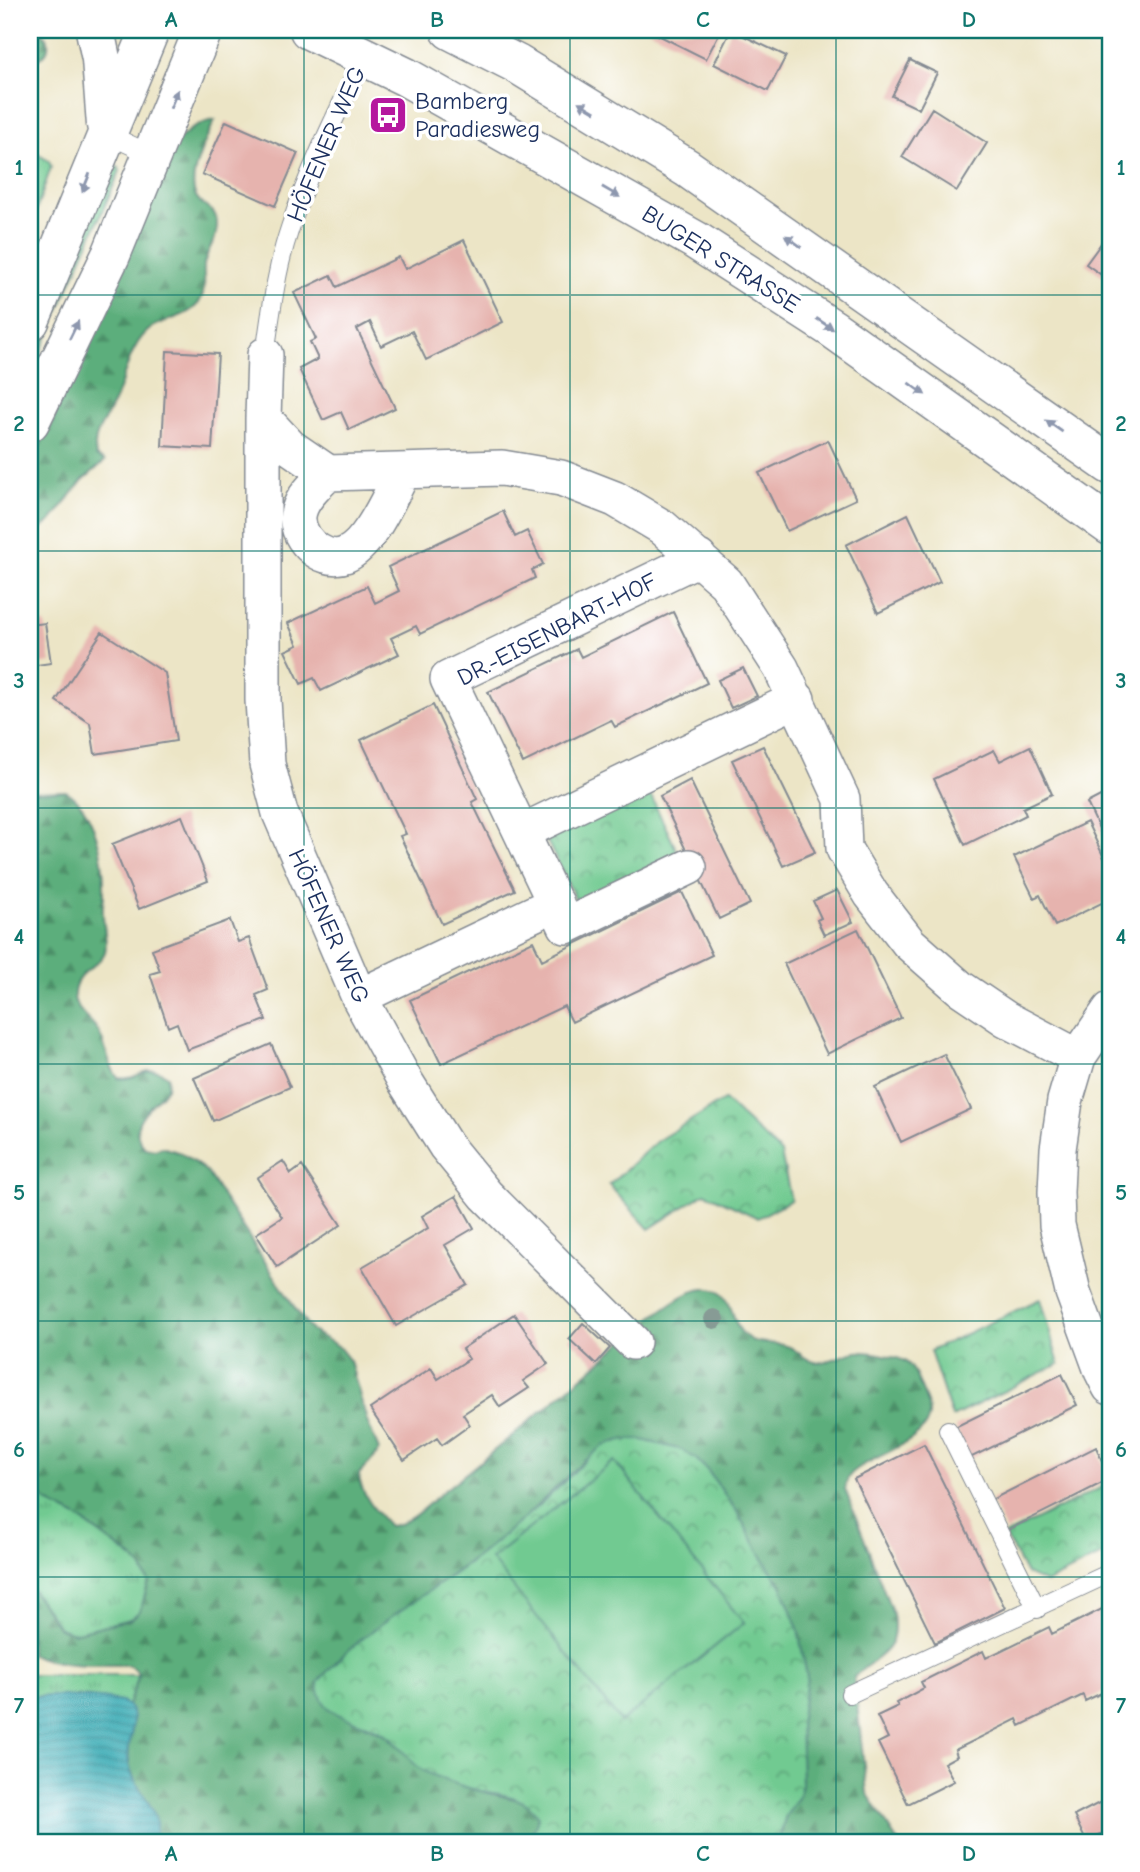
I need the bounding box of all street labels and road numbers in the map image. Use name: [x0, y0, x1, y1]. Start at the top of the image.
street label: HÖFENER WEG: [281, 62, 371, 226]
street label: BUGER STRASSE: [637, 199, 805, 319]
street label: DR.-EISENBART-HOF: [452, 566, 662, 691]
street label: HÖFENER WEG: [282, 845, 376, 1007]

